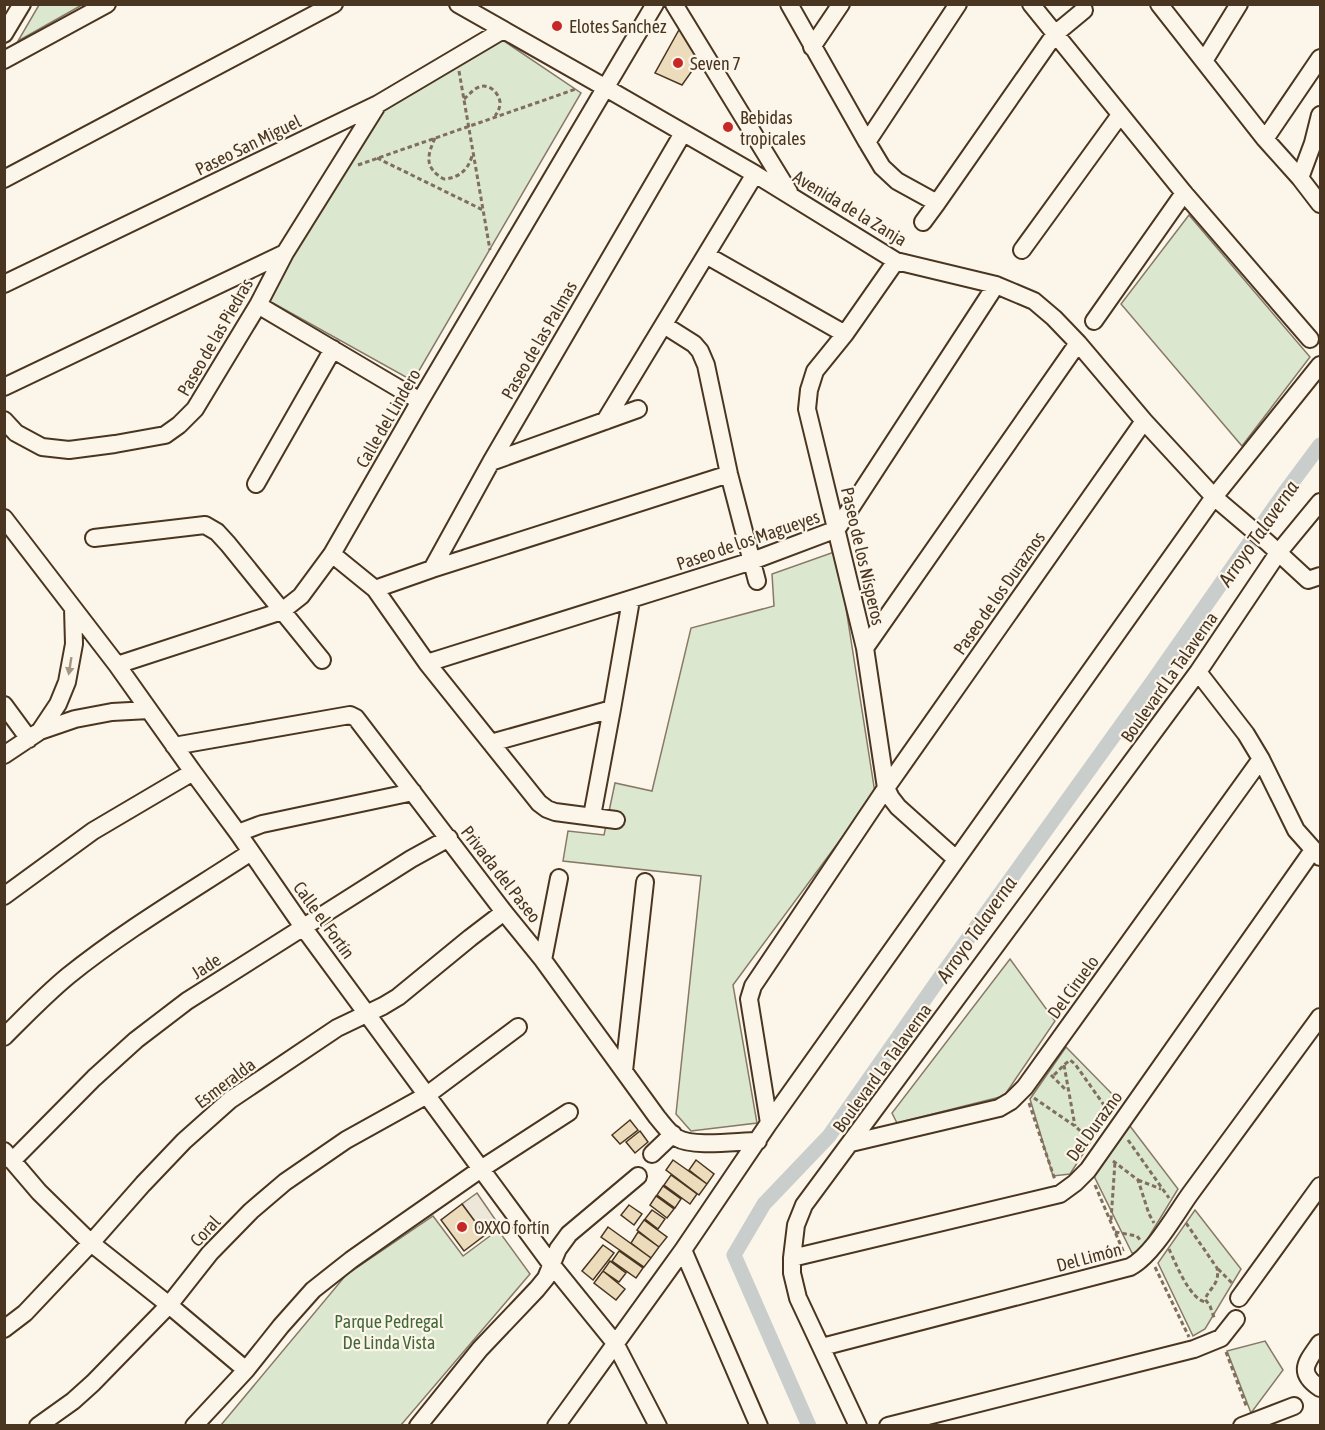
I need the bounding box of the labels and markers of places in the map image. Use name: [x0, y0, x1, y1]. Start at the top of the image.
place label: Elotes Sanchez: [569, 16, 667, 37]
marker: Elotes Sanchez: [550, 19, 564, 33]
place label: Seven 7: [690, 53, 741, 74]
marker: Seven 7: [671, 56, 685, 70]
place label: Bebidas tropicales: [740, 107, 806, 149]
marker: Bebidas tropicales: [721, 120, 735, 134]
place label: OXXO fortín: [474, 1217, 550, 1238]
marker: OXXO fortín: [455, 1220, 469, 1234]

